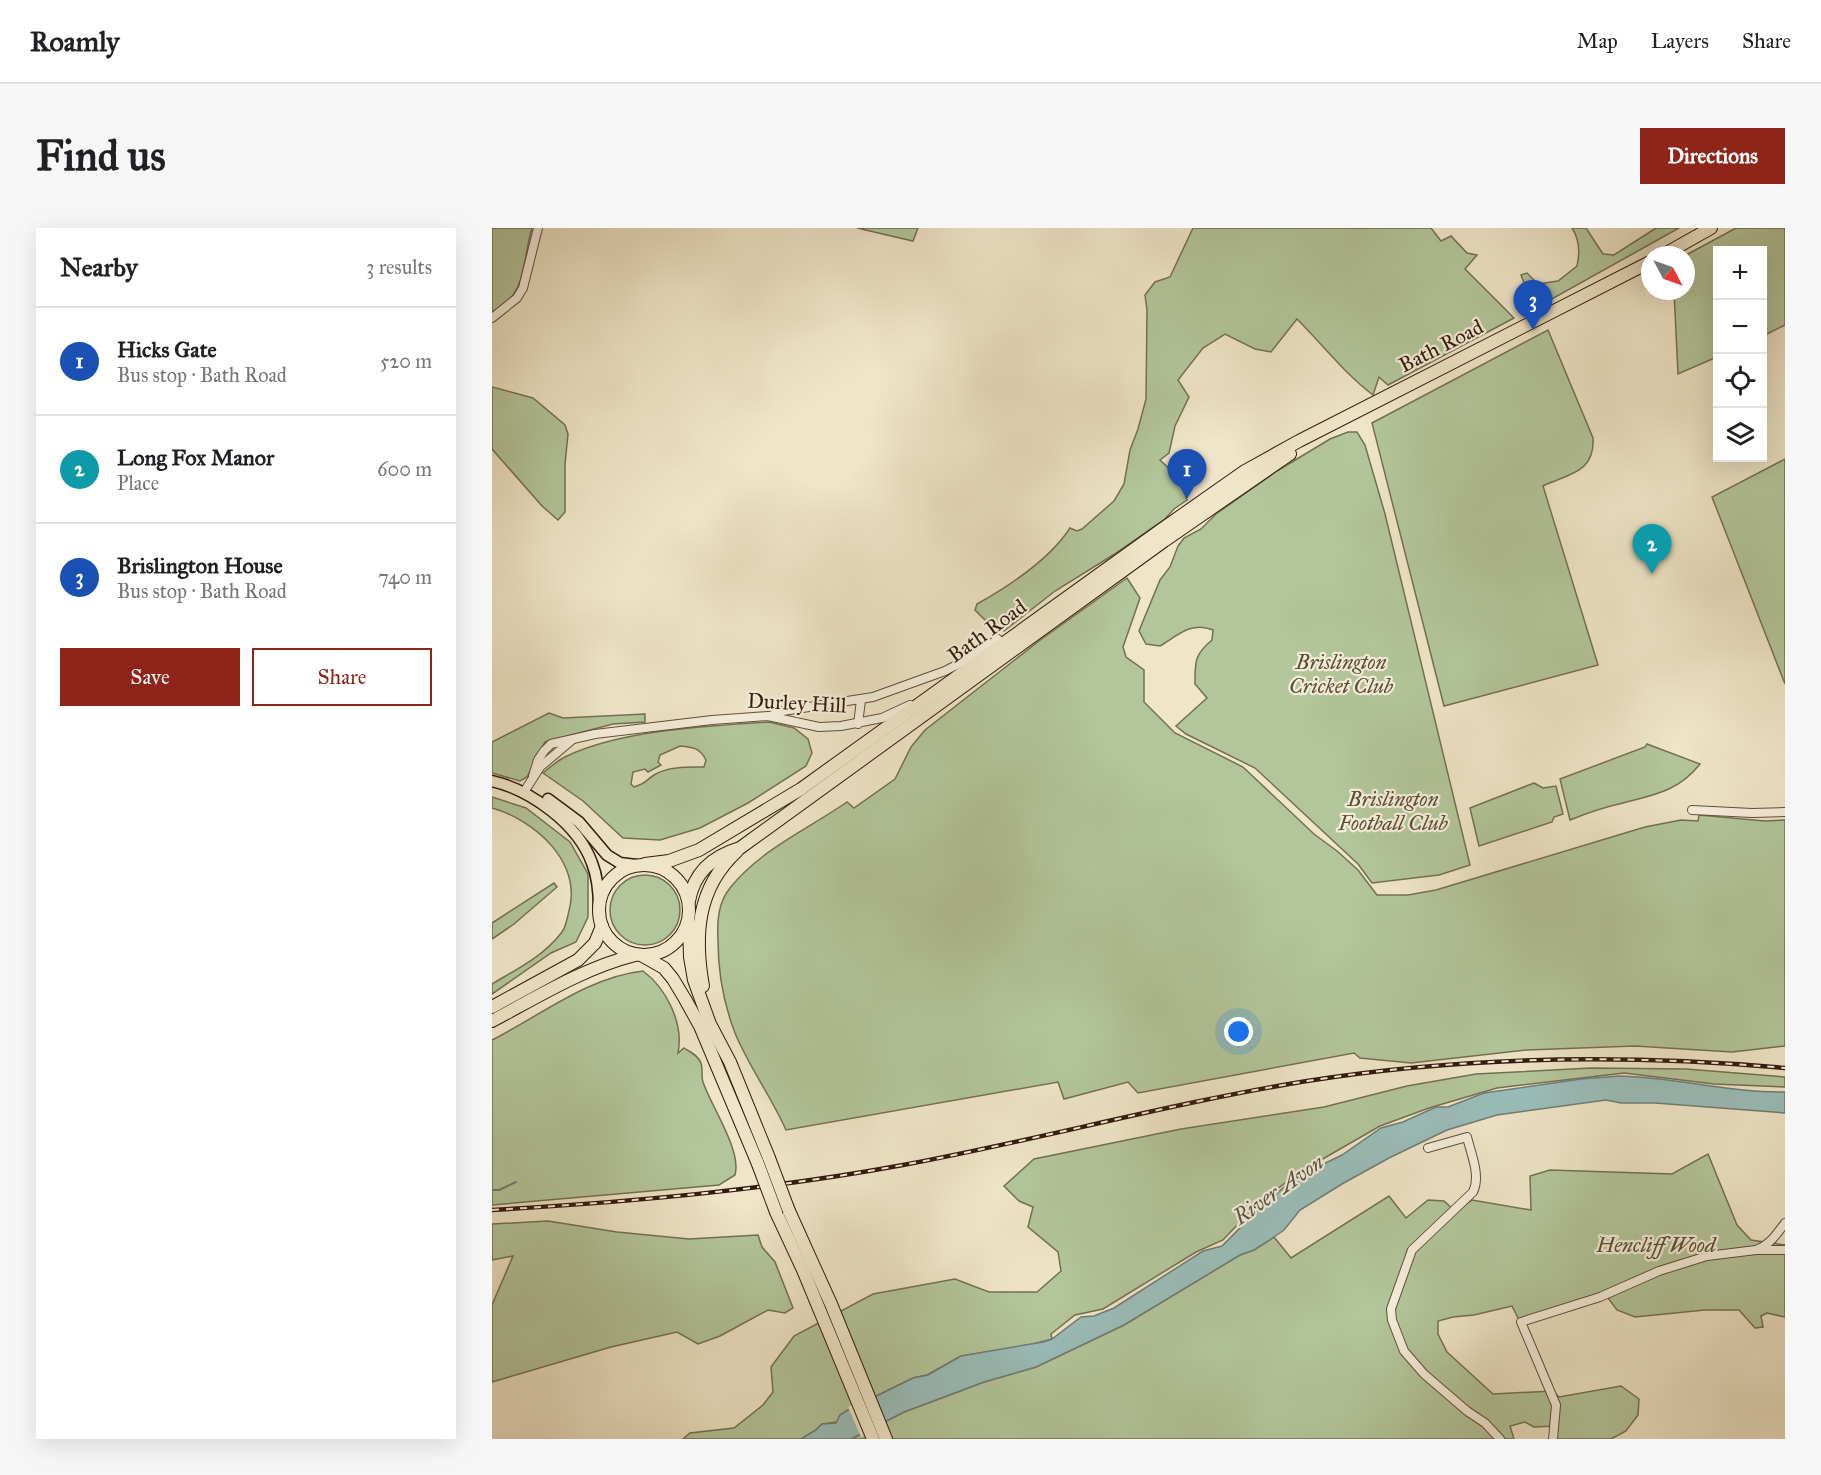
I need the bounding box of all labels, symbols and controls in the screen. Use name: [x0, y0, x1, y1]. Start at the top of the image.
text: Roamly: [30, 24, 119, 59]
text: Map: [1577, 28, 1618, 54]
text: Layers: [1651, 28, 1709, 54]
text: Share: [1742, 28, 1791, 54]
button: Directions: [1640, 128, 1785, 184]
text: Find us: [36, 130, 166, 182]
north arrow: [1641, 246, 1695, 300]
map controls: [1713, 246, 1767, 462]
button: +: [1713, 246, 1767, 300]
text: Nearby: [60, 251, 138, 283]
text: 3 results: [366, 255, 432, 279]
pin: 3: [1514, 280, 1552, 330]
button: −: [1713, 300, 1767, 354]
street label: Bath Road: [1394, 314, 1488, 378]
text: Hicks Gate: [117, 336, 217, 363]
text: 1: [76, 349, 83, 373]
text: 520 m: [380, 349, 432, 373]
button: locate: [1713, 354, 1767, 408]
text: Bus stop · Bath Road: [117, 363, 287, 387]
button: layers: [1713, 408, 1767, 462]
text: Long Fox Manor: [117, 444, 274, 471]
pin: 1: [1168, 450, 1206, 499]
text: 2: [75, 457, 84, 481]
text: 600 m: [377, 457, 432, 481]
text: Place: [117, 471, 159, 495]
pin: 2: [1632, 524, 1672, 574]
text: Brislington House: [117, 552, 283, 579]
text: 3: [76, 565, 84, 589]
text: 740 m: [378, 565, 432, 589]
text: Bus stop · Bath Road: [117, 579, 287, 603]
street label: Bath Road: [942, 593, 1032, 668]
button: Save: [60, 648, 240, 706]
button: Share: [252, 648, 432, 706]
park label: Brislington Cricket Club: [1289, 649, 1394, 699]
street label: Durley Hill: [747, 687, 848, 719]
park label: Brislington Football Club: [1337, 786, 1449, 836]
your location: [1224, 1017, 1253, 1046]
water label: River Avon: [1227, 1148, 1329, 1231]
park label: Hencliff Wood: [1595, 1232, 1718, 1260]

